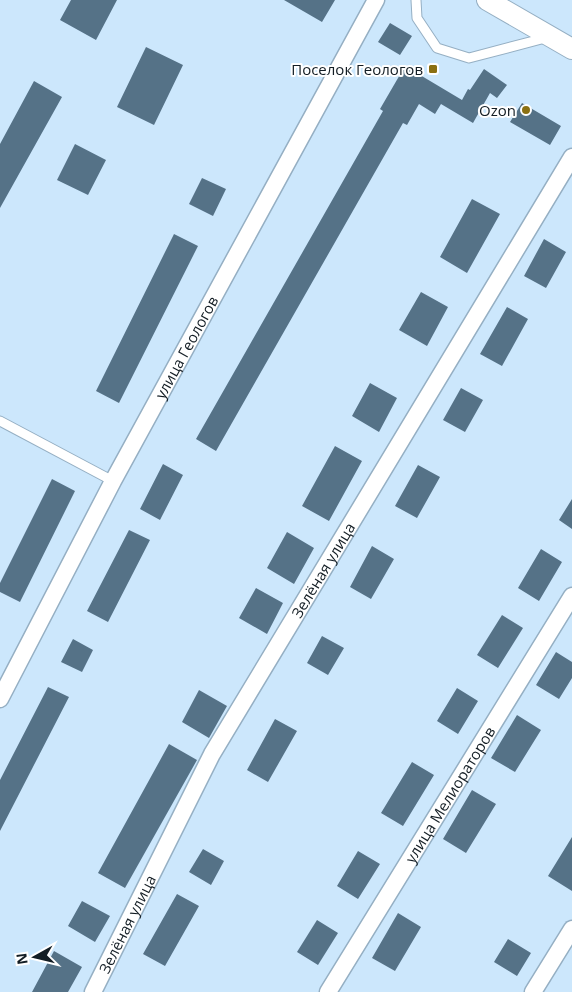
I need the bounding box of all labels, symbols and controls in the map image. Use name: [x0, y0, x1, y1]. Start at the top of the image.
place label: Поселок Геологов: [291, 59, 423, 79]
marker: Поселок Геологов: [427, 63, 439, 75]
place label: Ozon: [479, 100, 516, 120]
marker: Ozon: [520, 104, 532, 116]
street label: улица Геологов: [150, 292, 222, 402]
street label: Зелёная улица: [287, 519, 359, 621]
street label: улица Мелиораторов: [400, 722, 499, 867]
street label: Зелёная улица: [94, 871, 160, 977]
north arrow: [10, 932, 60, 982]
text: N: [11, 952, 32, 966]

